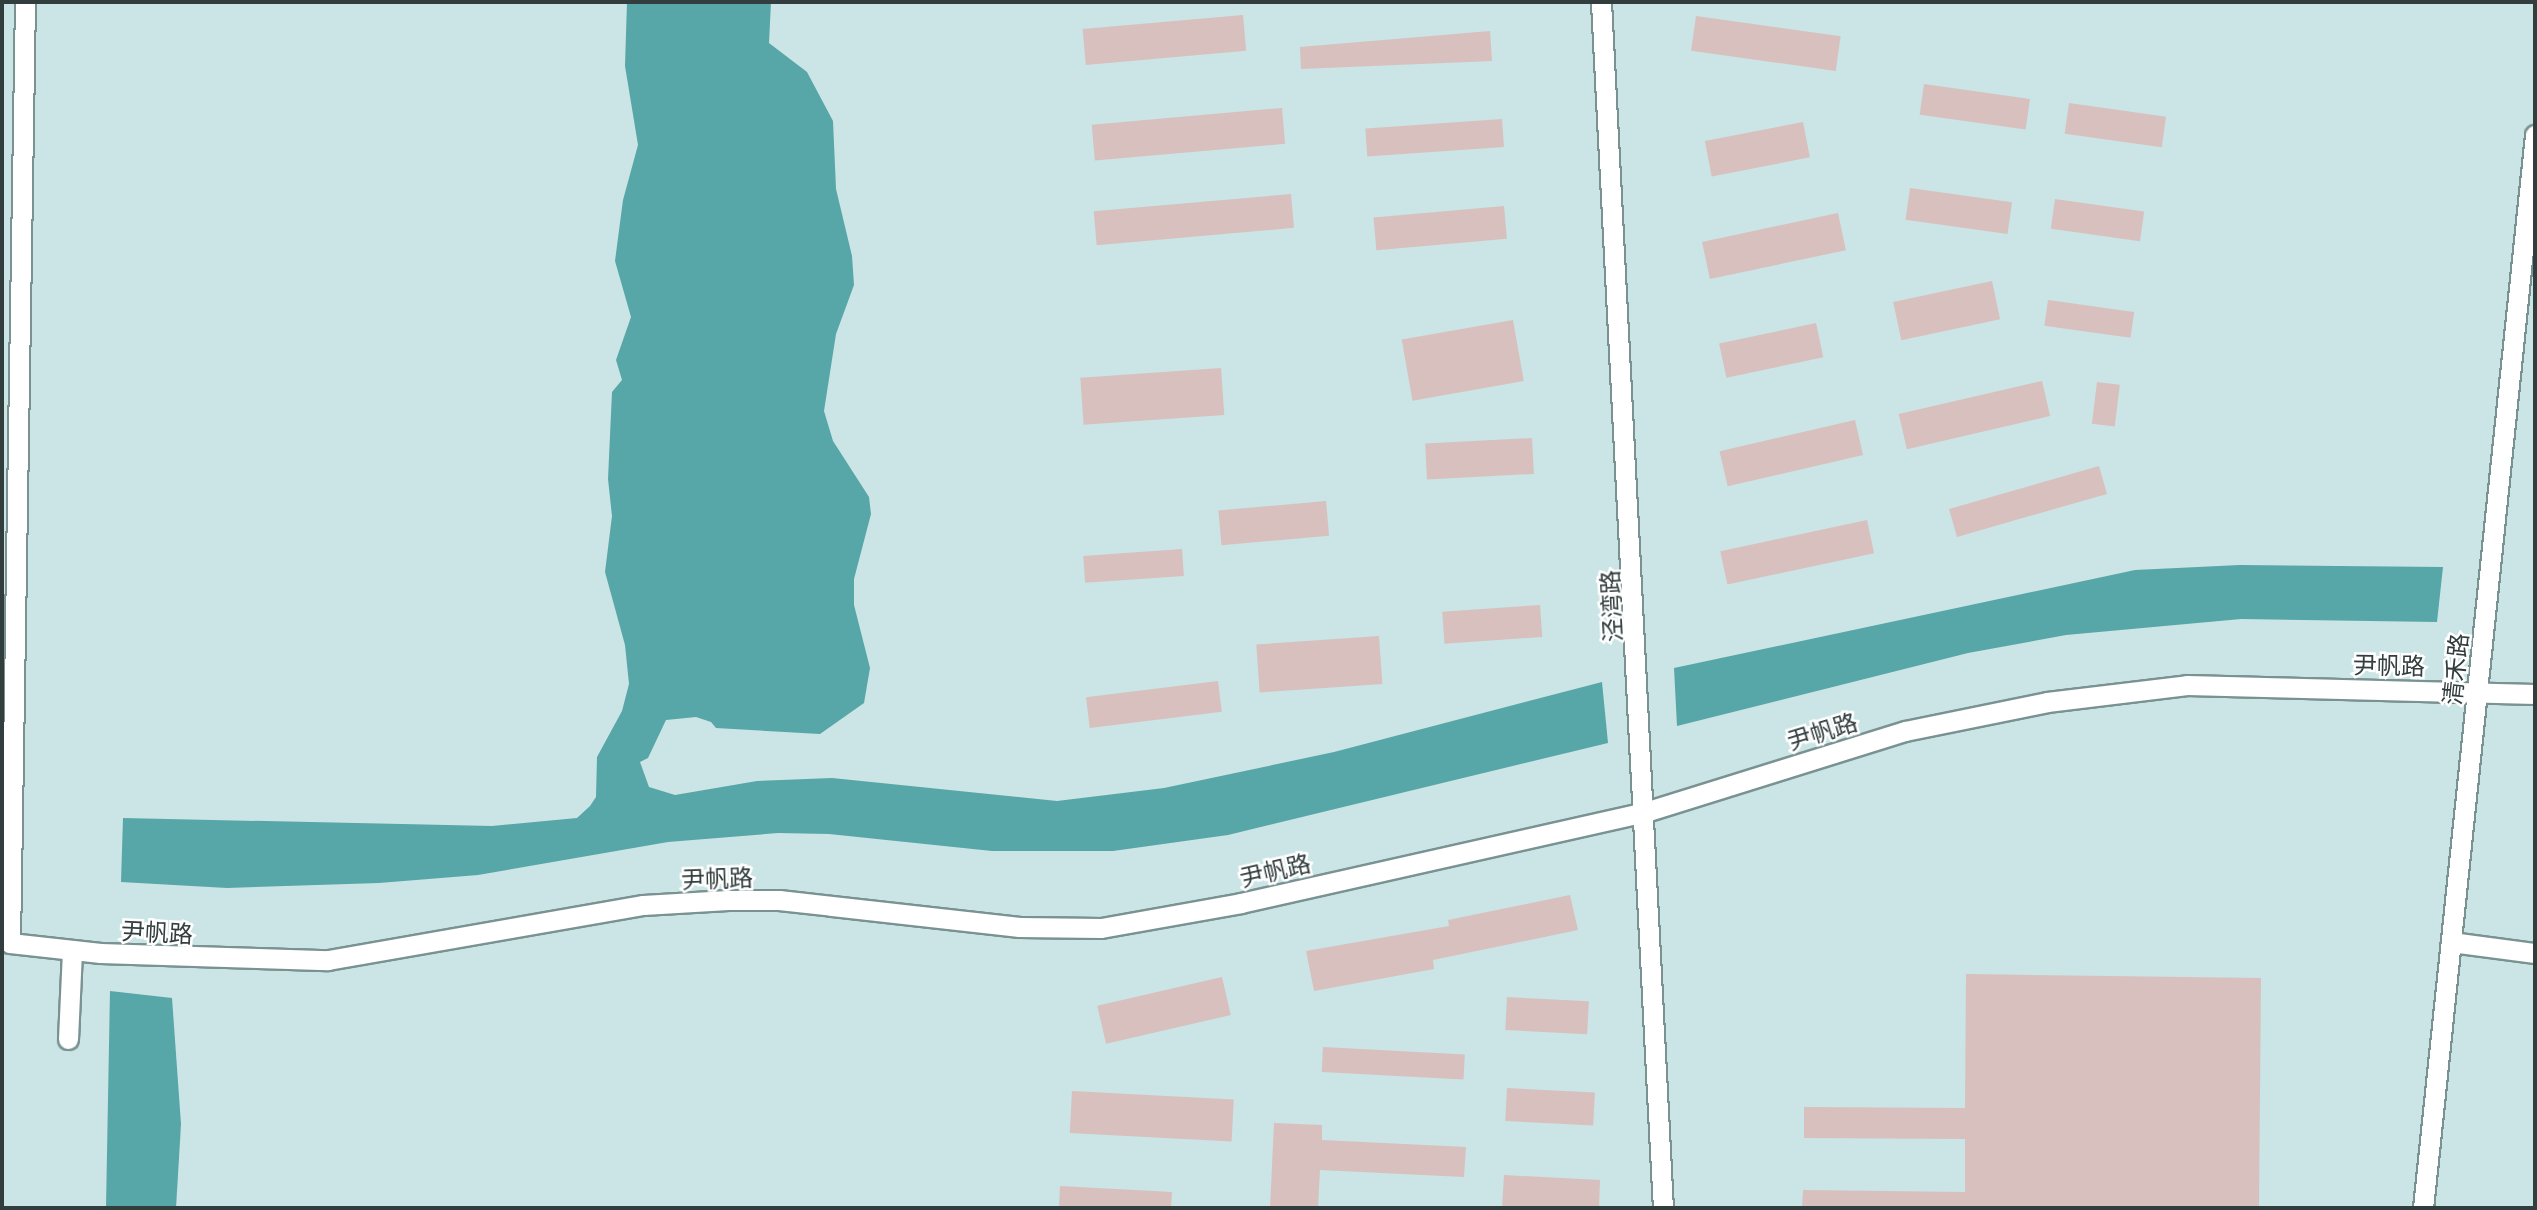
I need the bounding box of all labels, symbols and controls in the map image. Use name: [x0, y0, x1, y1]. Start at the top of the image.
street label: 泾湾路: [1595, 569, 1627, 643]
street label: 清禾路: [2437, 632, 2473, 706]
street label: 尹帆路: [2353, 650, 2425, 680]
street label: 尹帆路: [1783, 707, 1861, 755]
street label: 尹帆路: [1237, 848, 1313, 892]
street label: 尹帆路: [681, 862, 753, 894]
street label: 尹帆路: [120, 916, 194, 948]

